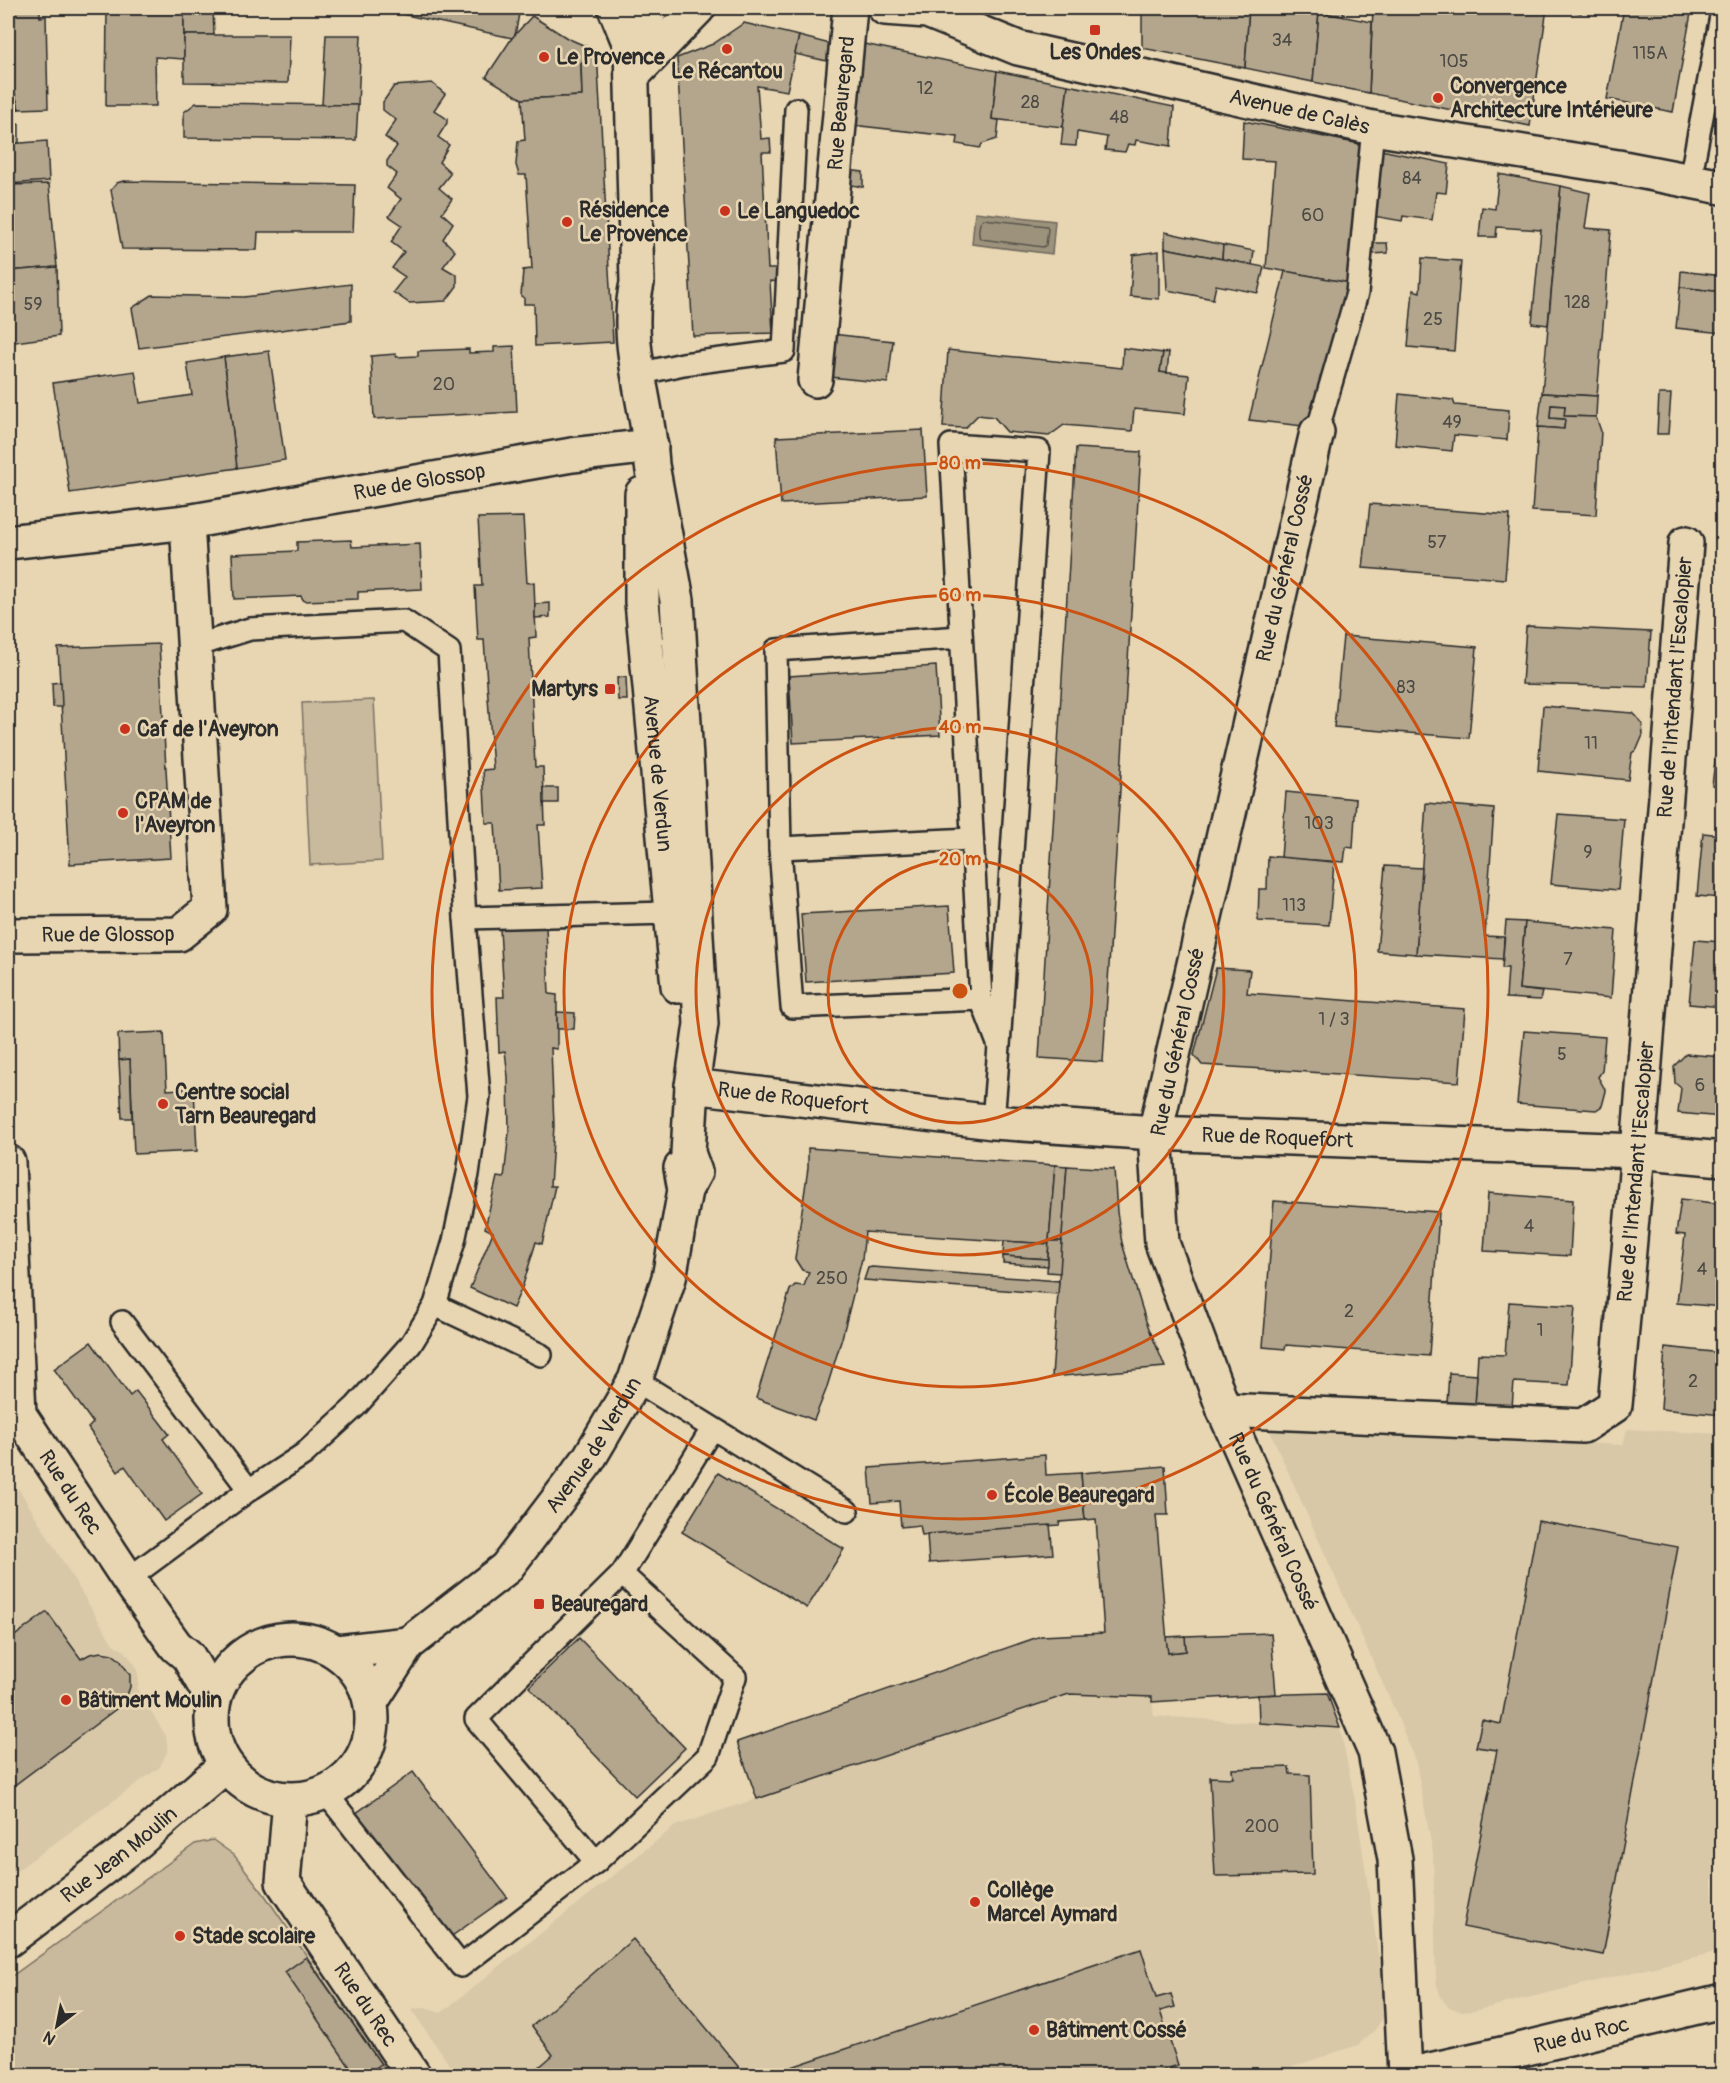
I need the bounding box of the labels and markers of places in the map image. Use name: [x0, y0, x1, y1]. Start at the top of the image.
marker: Les Ondes: [1088, 23, 1102, 37]
place label: Les Ondes: [1049, 39, 1141, 66]
marker: Le Récantou: [720, 42, 734, 56]
place label: Le Provence: [556, 44, 665, 71]
marker: Le Provence: [537, 50, 551, 64]
place label: Le Récantou: [671, 58, 783, 85]
place label: Convergence Architecture Intérieure: [1450, 73, 1654, 124]
marker: Convergence Architecture Intérieure: [1431, 91, 1445, 105]
place label: Résidence Le Provence: [579, 197, 688, 248]
place label: Le Languedoc: [737, 198, 860, 225]
marker: Le Languedoc: [718, 204, 732, 218]
marker: Résidence Le Provence: [560, 215, 574, 229]
place label: Martyrs: [531, 676, 599, 703]
marker: Martyrs: [603, 682, 617, 696]
place label: Caf de l'Aveyron: [137, 716, 279, 743]
marker: Caf de l'Aveyron: [118, 722, 132, 736]
place label: CPAM de l'Aveyron: [135, 788, 215, 839]
marker: CPAM de l'Aveyron: [116, 806, 130, 820]
centre of rings: [950, 981, 970, 1001]
place label: Centre social Tarn Beauregard: [174, 1079, 316, 1130]
marker: Centre social Tarn Beauregard: [156, 1097, 170, 1111]
place label: École Beauregard: [1004, 1481, 1155, 1509]
marker: École Beauregard: [985, 1488, 999, 1502]
place label: Beauregard: [551, 1591, 648, 1618]
marker: Beauregard: [532, 1597, 546, 1611]
place label: Bâtiment Moulin: [78, 1687, 222, 1714]
marker: Bâtiment Moulin: [59, 1693, 73, 1707]
place label: Collège Marcel Aymard: [987, 1877, 1118, 1928]
marker: Collège Marcel Aymard: [968, 1895, 982, 1909]
place label: Stade scolaire: [192, 1923, 316, 1950]
marker: Stade scolaire: [173, 1929, 187, 1943]
place label: Bâtiment Cossé: [1046, 2017, 1187, 2044]
marker: Bâtiment Cossé: [1027, 2023, 1041, 2037]

